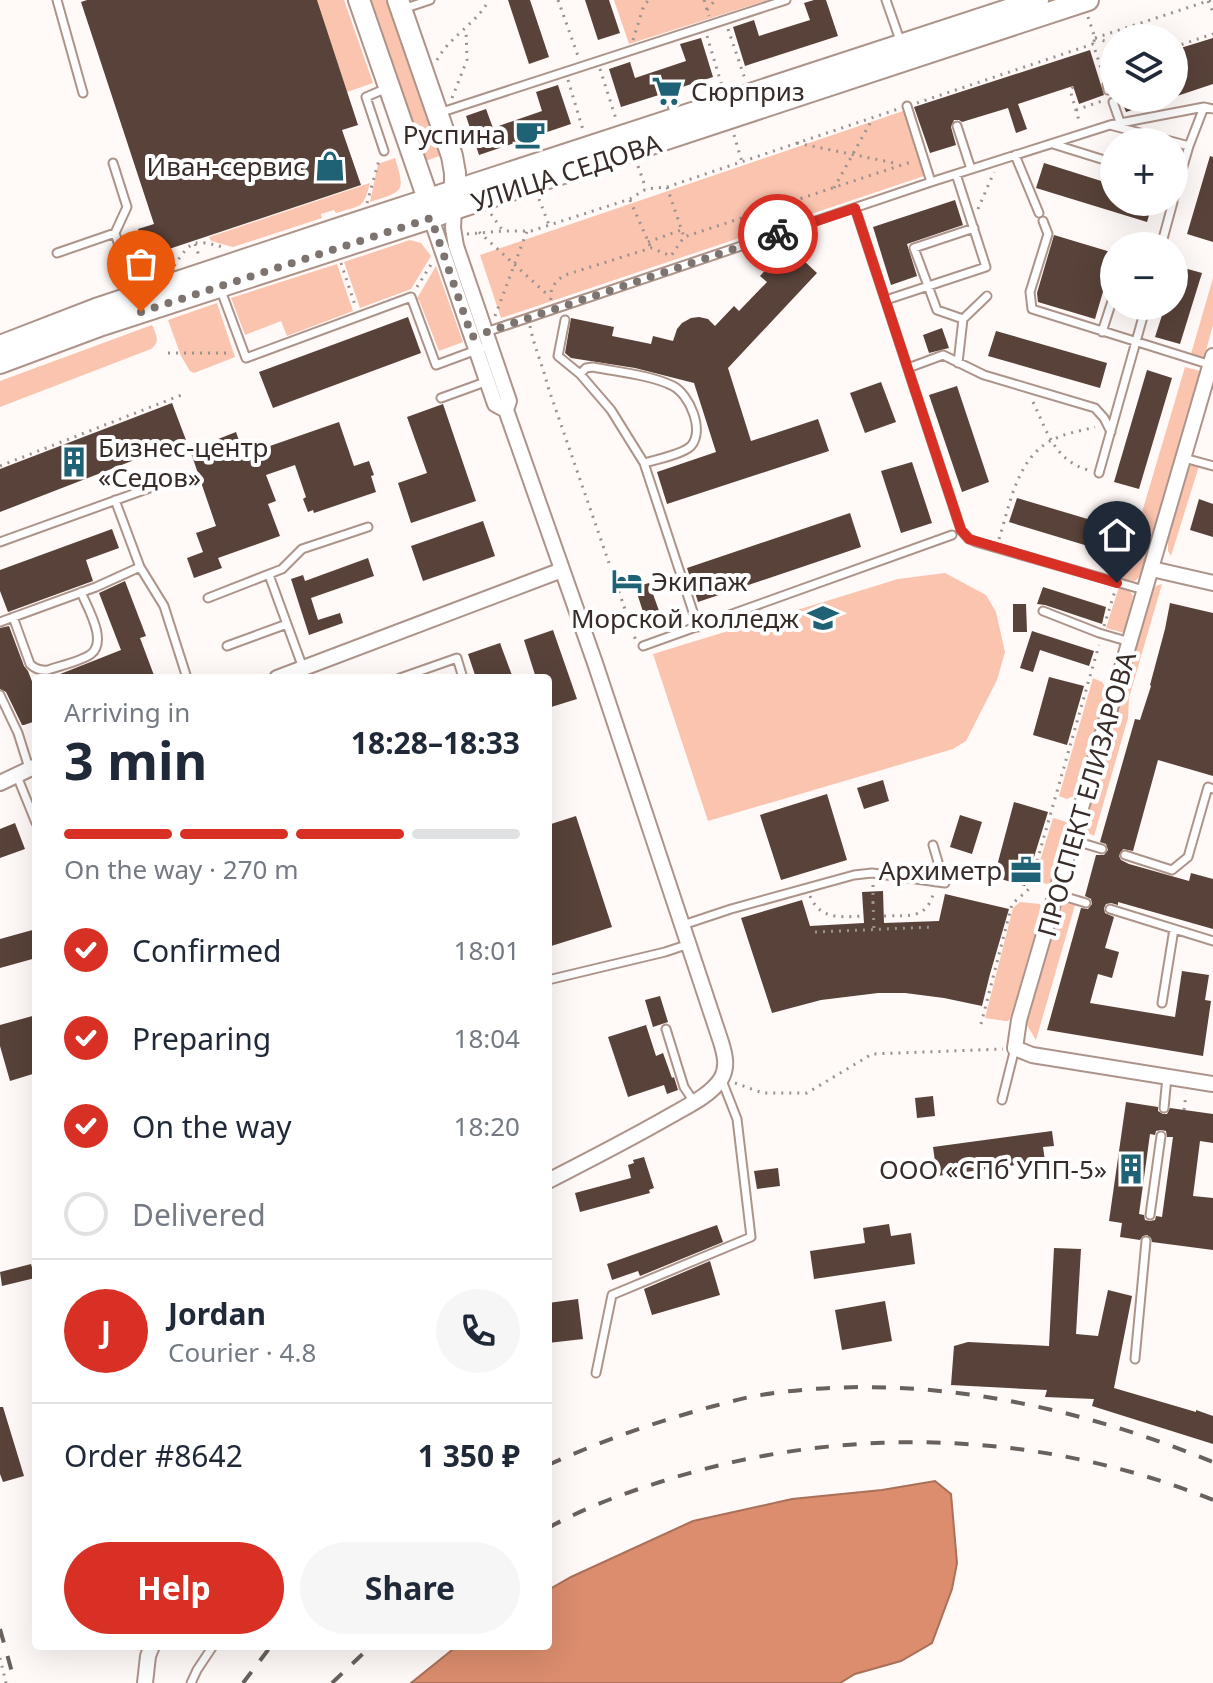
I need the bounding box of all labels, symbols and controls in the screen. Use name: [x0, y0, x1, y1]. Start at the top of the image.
map controls: [1100, 24, 1188, 320]
button: layers: [1100, 24, 1188, 112]
place label: Сюрприз: [691, 73, 805, 109]
supermarket icon: Сюрприз: [650, 74, 684, 108]
place label: Руспина: [403, 116, 506, 152]
cafe icon: Руспина: [513, 117, 547, 151]
street label: УЛИЦА СЕДОВА: [467, 124, 666, 220]
button: +: [1100, 128, 1188, 216]
place label: Иван-сервис: [147, 148, 306, 184]
shop icon: Иван-сервис: [313, 149, 347, 183]
courier: [738, 194, 818, 274]
icon: bike: [756, 212, 800, 256]
pin: [107, 230, 175, 312]
button: −: [1100, 232, 1188, 320]
icon: bag: [119, 242, 163, 286]
place label: Бизнес-центр «Седов»: [98, 429, 268, 495]
building icon: Бизнес-центр «Седов»: [57, 445, 91, 479]
pin: [1083, 501, 1151, 583]
icon: home: [1095, 513, 1139, 557]
place label: Экипаж: [651, 563, 747, 599]
hotel icon: Экипаж: [610, 564, 644, 598]
place label: Морской колледж: [571, 600, 799, 636]
school or university icon: Морской колледж: [806, 601, 840, 635]
street label: ПРОСПЕКТ ЕЛИЗАРОВА: [1028, 647, 1144, 941]
text: Arriving in: [64, 694, 190, 730]
text: 18:28–18:33: [351, 722, 520, 763]
text: 3 min: [64, 724, 207, 795]
text: On the way · 270 m: [64, 851, 298, 887]
place label: Архиметр: [879, 852, 1002, 888]
office icon: Архиметр: [1009, 853, 1043, 887]
icon: check: [64, 928, 108, 972]
text: Confirmed: [132, 930, 282, 971]
text: 18:01: [454, 932, 520, 968]
icon: check: [64, 1016, 108, 1060]
text: Preparing: [132, 1018, 271, 1059]
text: 18:04: [454, 1020, 520, 1056]
icon: check: [64, 1104, 108, 1148]
text: On the way: [132, 1106, 292, 1147]
text: 18:20: [454, 1108, 520, 1144]
place label: ООО «СПб УПП-5»: [879, 1151, 1107, 1187]
building icon: ООО «СПб УПП-5»: [1114, 1152, 1148, 1186]
text: Delivered: [132, 1194, 266, 1235]
button: phone: [436, 1289, 520, 1373]
text: Jordan: [168, 1293, 266, 1334]
text: J: [101, 1311, 111, 1352]
text: Courier · 4.8: [168, 1334, 316, 1370]
text: Order #8642: [64, 1435, 243, 1476]
text: 1 350 ₽: [418, 1435, 520, 1476]
button: Help: [64, 1542, 284, 1634]
button: Share: [300, 1542, 520, 1634]

